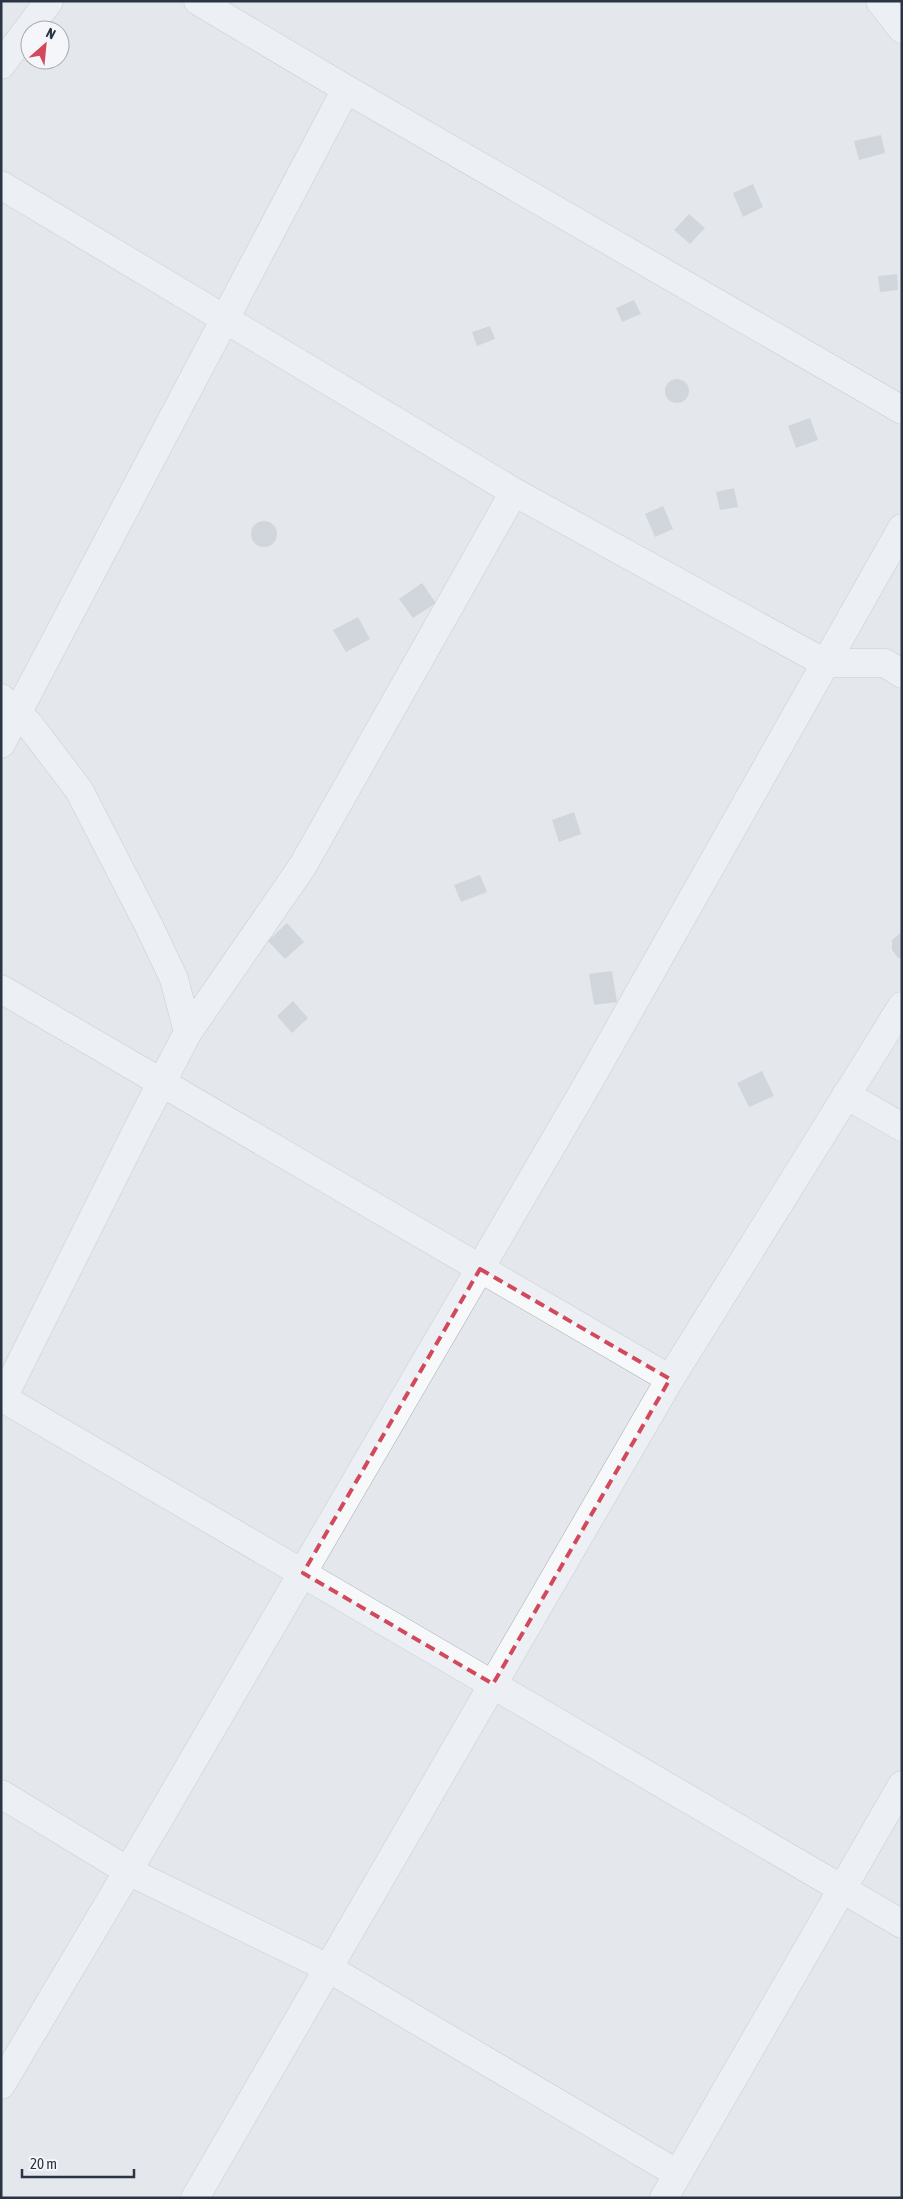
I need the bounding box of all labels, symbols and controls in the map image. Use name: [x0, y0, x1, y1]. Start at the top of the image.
north arrow: [20, 20, 70, 70]
text: N: [44, 24, 58, 42]
scale bar: [22, 2146, 135, 2178]
text: 20 m: [30, 2155, 57, 2172]

